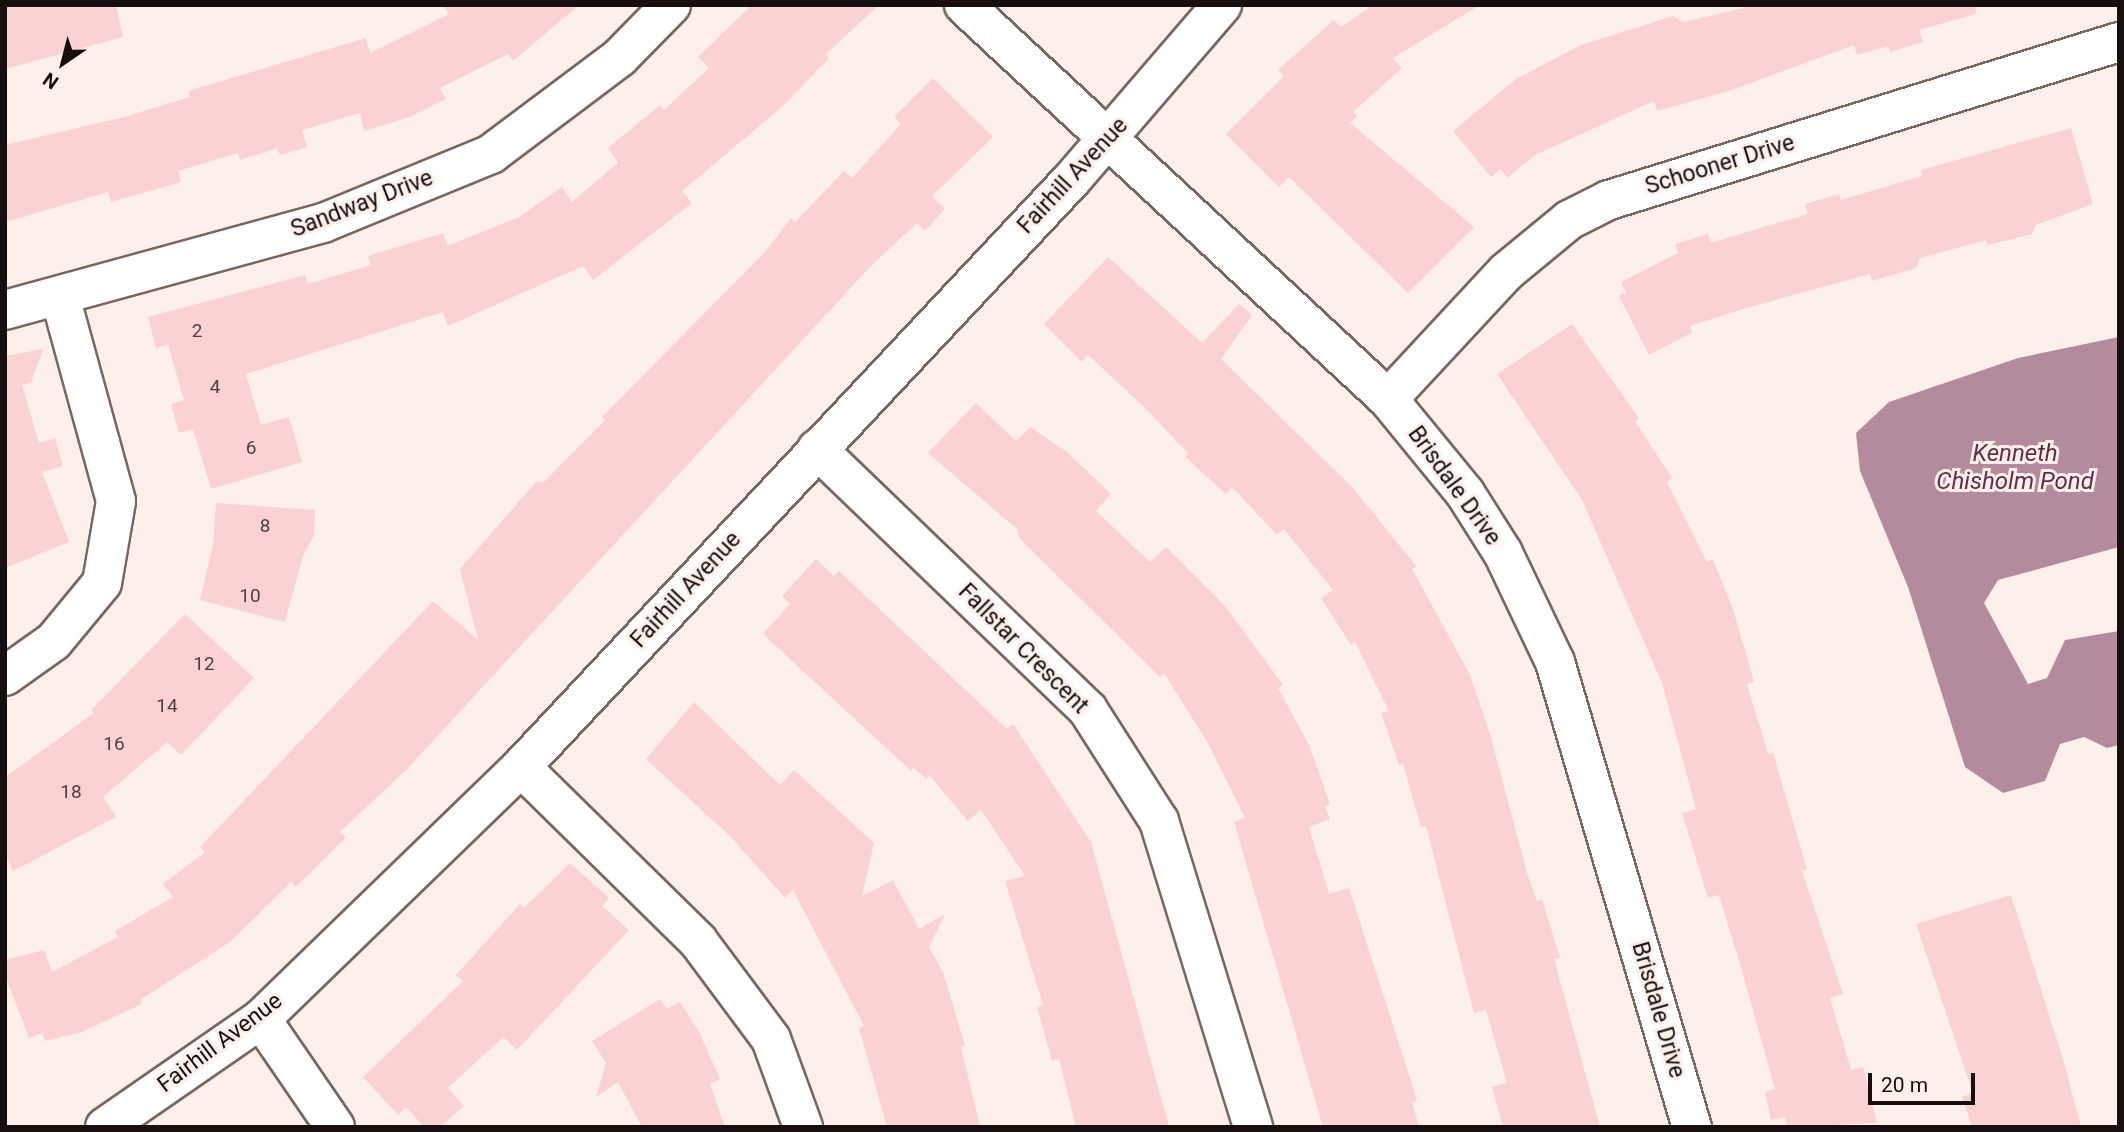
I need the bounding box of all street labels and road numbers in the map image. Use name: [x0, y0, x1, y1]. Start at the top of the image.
street label: Fairhill Avenue: [1012, 112, 1134, 240]
street label: Schooner Drive: [1642, 129, 1798, 201]
street label: Sandway Drive: [287, 164, 437, 244]
street label: Brisdale Drive: [1402, 421, 1506, 551]
street label: Fairhill Avenue: [625, 526, 747, 654]
street label: Fallstar Crescent: [952, 578, 1094, 720]
street label: Brisdale Drive: [1625, 939, 1691, 1081]
street label: Fairhill Avenue: [152, 987, 288, 1099]

